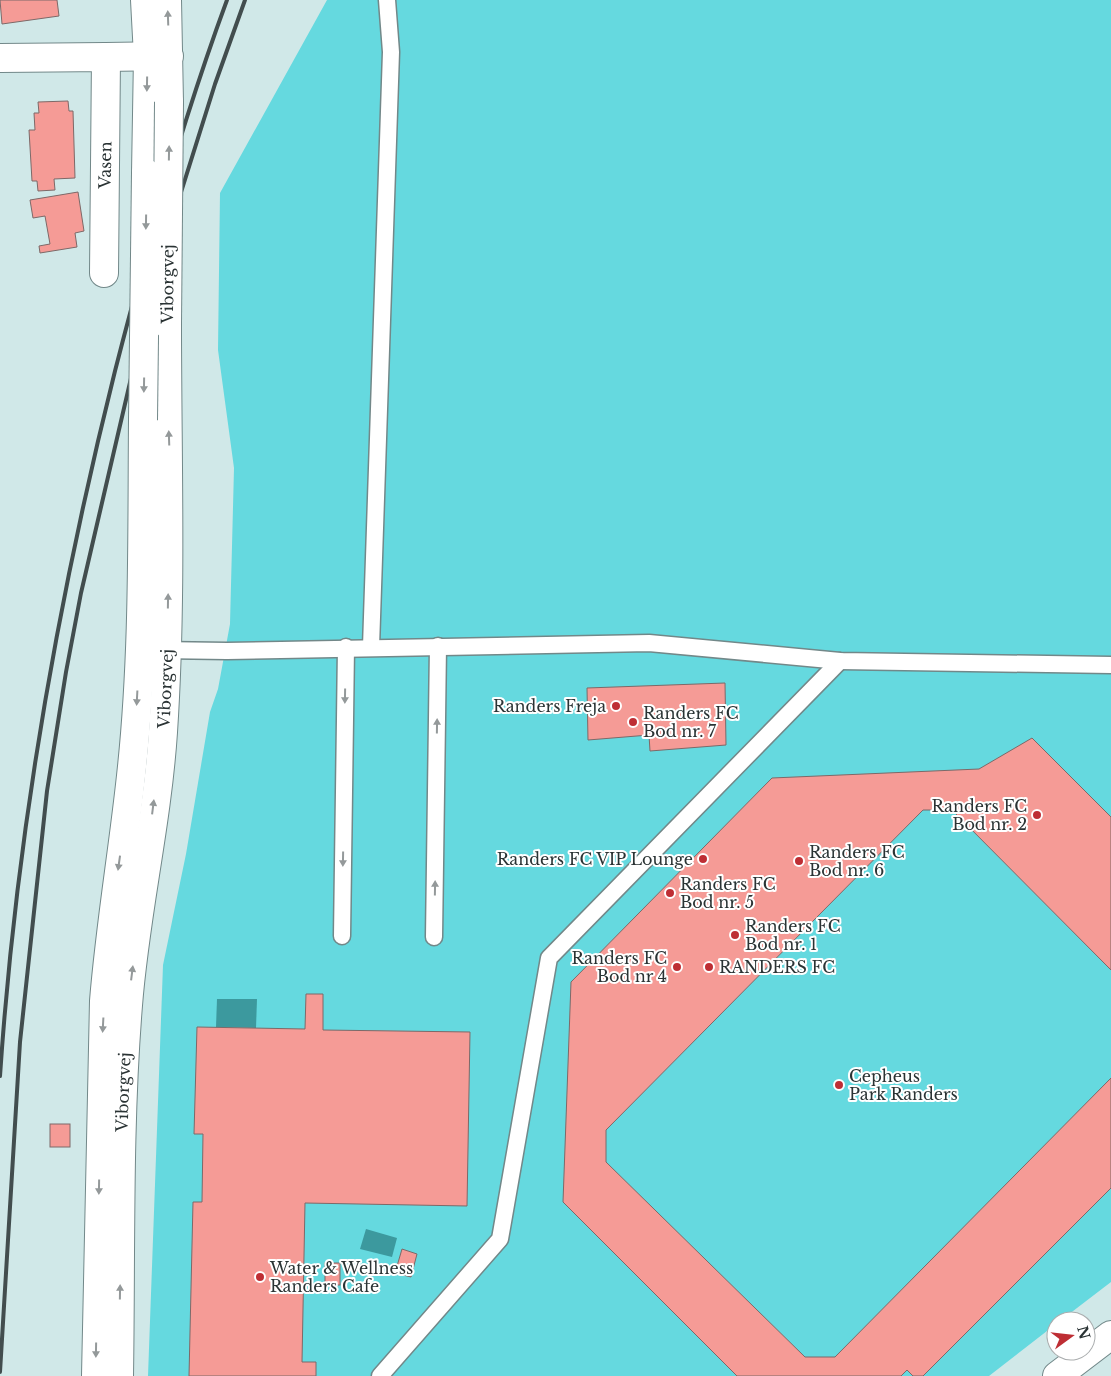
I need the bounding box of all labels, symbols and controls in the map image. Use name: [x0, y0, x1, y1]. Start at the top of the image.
one-way arrow: [163, 10, 171, 26]
one-way arrow: [143, 76, 151, 92]
street label: Vasen: [95, 141, 115, 190]
one-way arrow: [165, 145, 173, 161]
one-way arrow: [142, 214, 150, 230]
street label: Viborgvej: [157, 244, 178, 325]
one-way arrow: [140, 377, 148, 393]
one-way arrow: [164, 430, 172, 446]
one-way arrow: [164, 593, 172, 609]
street label: Viborgvej: [153, 649, 177, 730]
one-way arrow: [341, 688, 349, 704]
one-way arrow: [133, 690, 141, 706]
place label: Randers Freja: [493, 696, 606, 716]
marker: Randers Freja: [610, 700, 622, 712]
place label: Randers FC Bod nr. 7: [643, 703, 739, 741]
marker: Randers FC Bod nr. 7: [627, 716, 639, 728]
one-way arrow: [433, 718, 441, 734]
place label: Randers FC Bod nr. 2: [931, 796, 1027, 834]
one-way arrow: [149, 798, 157, 814]
marker: Randers FC Bod nr. 2: [1031, 809, 1043, 821]
place label: Randers FC Bod nr. 6: [809, 842, 905, 880]
place label: Randers FC VIP Lounge: [497, 849, 693, 869]
one-way arrow: [339, 851, 347, 867]
marker: Randers FC VIP Lounge: [697, 853, 709, 865]
marker: Randers FC Bod nr. 6: [793, 855, 805, 867]
one-way arrow: [115, 856, 123, 872]
place label: Randers FC Bod nr. 5: [680, 874, 776, 912]
one-way arrow: [431, 880, 439, 896]
marker: Randers FC Bod nr. 5: [664, 887, 676, 899]
place label: Randers FC Bod nr. 1: [745, 916, 841, 954]
marker: Randers FC Bod nr. 1: [729, 929, 741, 941]
place label: Randers FC Bod nr 4: [571, 948, 667, 986]
place label: RANDERS FC: [719, 957, 835, 977]
marker: Randers FC Bod nr 4: [671, 961, 683, 973]
marker: RANDERS FC: [703, 961, 715, 973]
one-way arrow: [128, 964, 136, 980]
one-way arrow: [99, 1017, 107, 1033]
street label: Viborgvej: [112, 1052, 135, 1133]
place label: Cepheus Park Randers: [849, 1066, 958, 1104]
marker: Cepheus Park Randers: [833, 1079, 845, 1091]
one-way arrow: [95, 1180, 103, 1196]
place label: Water & Wellness Randers Cafe: [269, 1258, 413, 1296]
marker: Water & Wellness Randers Cafe: [254, 1271, 266, 1283]
one-way arrow: [116, 1284, 124, 1300]
north arrow: [1046, 1311, 1096, 1361]
text: N: [1073, 1324, 1094, 1341]
one-way arrow: [92, 1342, 100, 1358]

